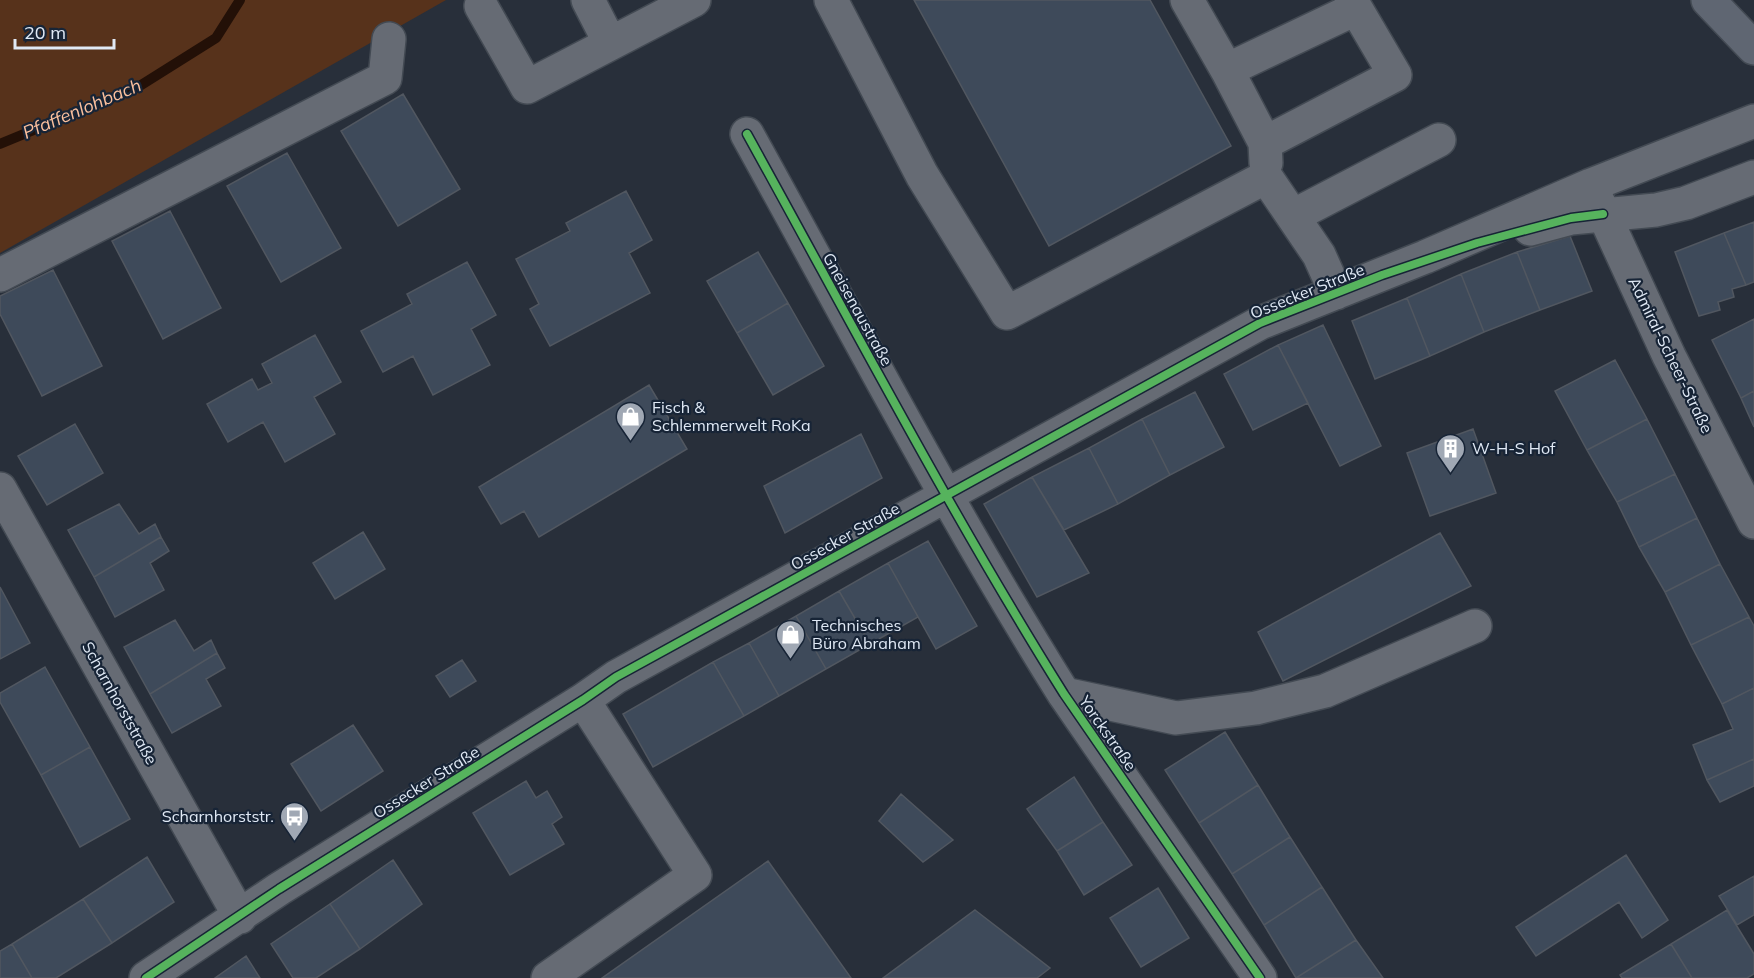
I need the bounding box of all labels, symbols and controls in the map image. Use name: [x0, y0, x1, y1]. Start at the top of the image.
scale bar: [15, 12, 114, 50]
text: 20 m: [24, 21, 66, 44]
water label: Pfaffenlohbach: [19, 73, 145, 144]
street label: Gneisenaustraße: [819, 249, 897, 369]
street label: Ossecker Straße: [1247, 259, 1367, 323]
street label: Admiral-Scheer-Straße: [1624, 274, 1718, 436]
place label: Fisch & Schlemmerwelt RoKa: [652, 397, 811, 435]
shop icon: Fisch & Schlemmerwelt RoKa: [615, 400, 647, 442]
building icon: W-H-S Hof: [1435, 432, 1467, 474]
place label: W-H-S Hof: [1472, 438, 1556, 458]
street label: Ossecker Straße: [787, 498, 903, 574]
place label: Technisches Büro Abraham: [812, 615, 921, 653]
shop icon: Technisches Büro Abraham: [775, 618, 807, 660]
street label: Scharnhorststraße: [78, 638, 162, 768]
street label: Yorckstraße: [1074, 691, 1141, 774]
street label: Ossecker Straße: [369, 741, 483, 823]
bus stop icon: Scharnhorststr.: [279, 800, 311, 842]
place label: Scharnhorststr.: [162, 806, 274, 826]

